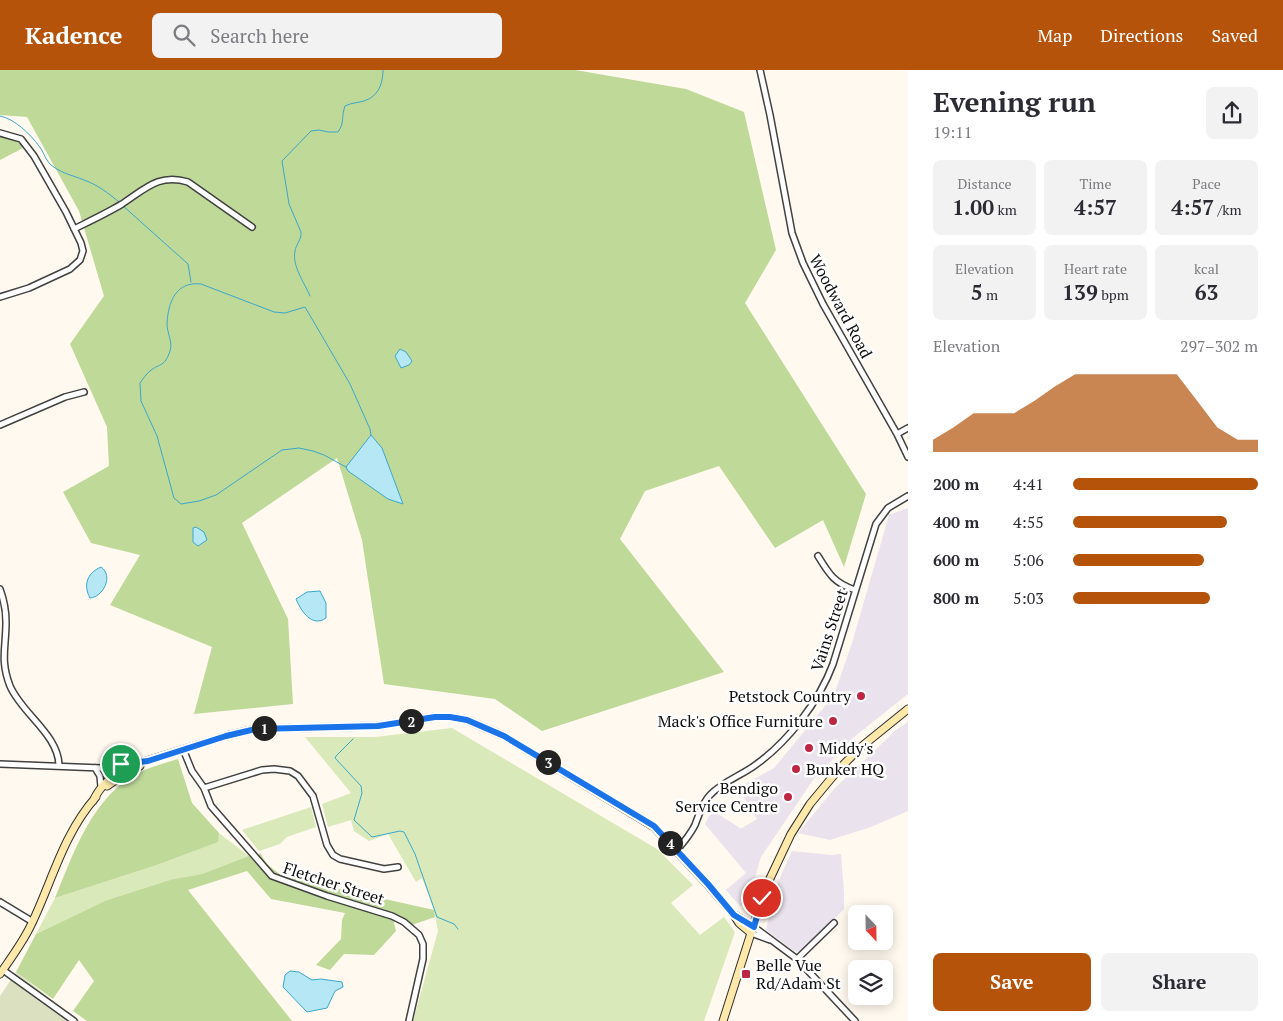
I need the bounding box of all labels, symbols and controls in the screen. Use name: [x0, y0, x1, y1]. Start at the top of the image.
search box: [152, 13, 502, 58]
text: Kadence: [25, 19, 122, 51]
icon: search: [170, 21, 198, 49]
text: Search here: [210, 23, 309, 48]
text: Map: [1037, 23, 1072, 47]
text: Directions: [1100, 23, 1183, 47]
text: Saved: [1211, 23, 1258, 47]
text: Evening run: [933, 83, 1096, 120]
button: share: [1206, 87, 1258, 139]
text: 19:11: [933, 121, 972, 143]
text: Distance: [957, 174, 1012, 193]
text: Time: [1079, 174, 1112, 193]
text: Pace: [1192, 174, 1221, 193]
text: 1.00: [952, 193, 994, 221]
text: 4:57: [1074, 193, 1117, 221]
text: 4:57: [1171, 193, 1214, 221]
text: km: [994, 200, 1017, 219]
text: /km: [1214, 200, 1242, 219]
street label: Woodward Road: [804, 250, 878, 362]
text: Elevation: [955, 259, 1014, 278]
text: Heart rate: [1064, 259, 1127, 278]
text: kcal: [1194, 259, 1219, 278]
text: 5: [971, 278, 983, 306]
text: 139: [1062, 278, 1098, 306]
text: 63: [1195, 278, 1218, 306]
text: m: [983, 285, 998, 304]
text: bpm: [1098, 285, 1129, 304]
text: Elevation: [933, 335, 1000, 357]
text: 297–302 m: [1180, 335, 1258, 357]
text: 200 m: [933, 473, 979, 495]
text: 4:41: [1013, 473, 1044, 495]
text: 400 m: [933, 511, 979, 533]
text: 4:55: [1013, 511, 1044, 533]
text: 600 m: [933, 549, 979, 571]
text: 5:06: [1013, 549, 1044, 571]
street label: Vains Street: [805, 586, 853, 674]
text: 800 m: [933, 587, 979, 609]
text: 5:03: [1013, 587, 1044, 609]
place label: Petstock Country: [729, 685, 852, 707]
marker: Petstock Country: [855, 690, 867, 702]
pin: 2: [398, 708, 424, 734]
place label: Mack's Office Furniture: [658, 710, 823, 732]
text: 2: [408, 712, 415, 731]
marker: Mack's Office Furniture: [827, 715, 839, 727]
pin: 1: [252, 716, 276, 740]
text: 1: [261, 719, 268, 738]
place label: Middy's: [819, 737, 874, 759]
marker: Middy's: [803, 742, 815, 754]
pin: [100, 743, 142, 785]
icon: arrive: [107, 750, 135, 778]
pin: 3: [536, 750, 560, 774]
text: 3: [545, 753, 552, 772]
place label: Bunker HQ: [806, 758, 885, 780]
marker: Bunker HQ: [790, 763, 802, 775]
place label: Bendigo Service Centre: [675, 777, 778, 817]
marker: Bendigo Service Centre: [782, 791, 794, 803]
pin: 4: [658, 830, 682, 856]
text: 4: [667, 834, 674, 853]
street label: Fletcher Street: [281, 856, 387, 910]
pin: [741, 877, 783, 919]
icon: check: [748, 884, 776, 912]
north arrow: [848, 905, 892, 950]
map controls: [848, 905, 893, 1005]
button: Save: [933, 953, 1091, 1011]
button: Share: [1101, 953, 1258, 1011]
place label: Belle Vue Rd/Adam St: [756, 954, 841, 994]
button: layers: [848, 960, 893, 1005]
marker: Belle Vue Rd/Adam St: [740, 968, 752, 980]

